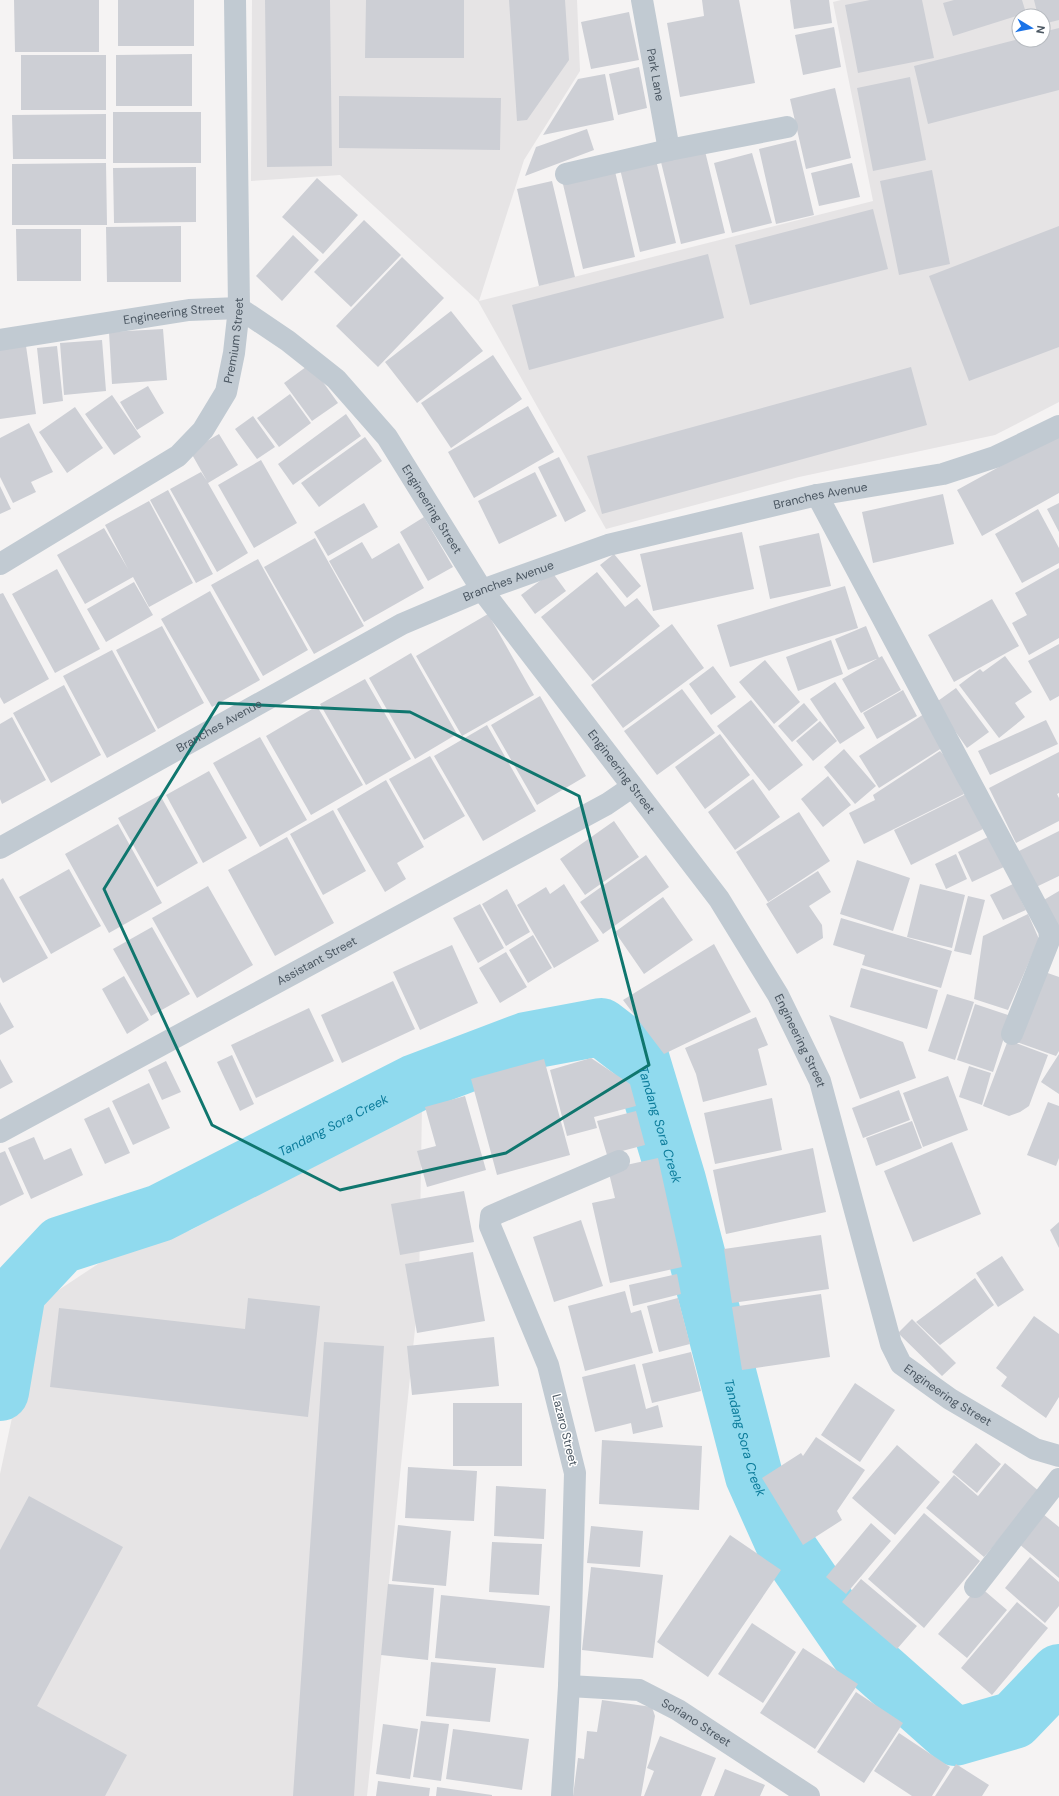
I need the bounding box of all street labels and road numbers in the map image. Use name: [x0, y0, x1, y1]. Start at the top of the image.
street label: Park Lane: [643, 47, 668, 103]
street label: Premium Street: [220, 297, 247, 385]
street label: Engineering Street: [122, 301, 225, 328]
street label: Engineering Street: [398, 462, 466, 557]
street label: Branches Avenue: [772, 479, 869, 513]
street label: Branches Avenue: [460, 557, 556, 605]
street label: Branches Avenue: [174, 695, 265, 756]
street label: Engineering Street: [584, 726, 659, 817]
street label: Assistant Street: [274, 933, 360, 989]
street label: Engineering Street: [771, 991, 829, 1089]
street label: Engineering Street: [901, 1361, 995, 1430]
street label: Lazaro Street: [548, 1392, 582, 1468]
street label: Soriano Street: [659, 1695, 734, 1751]

